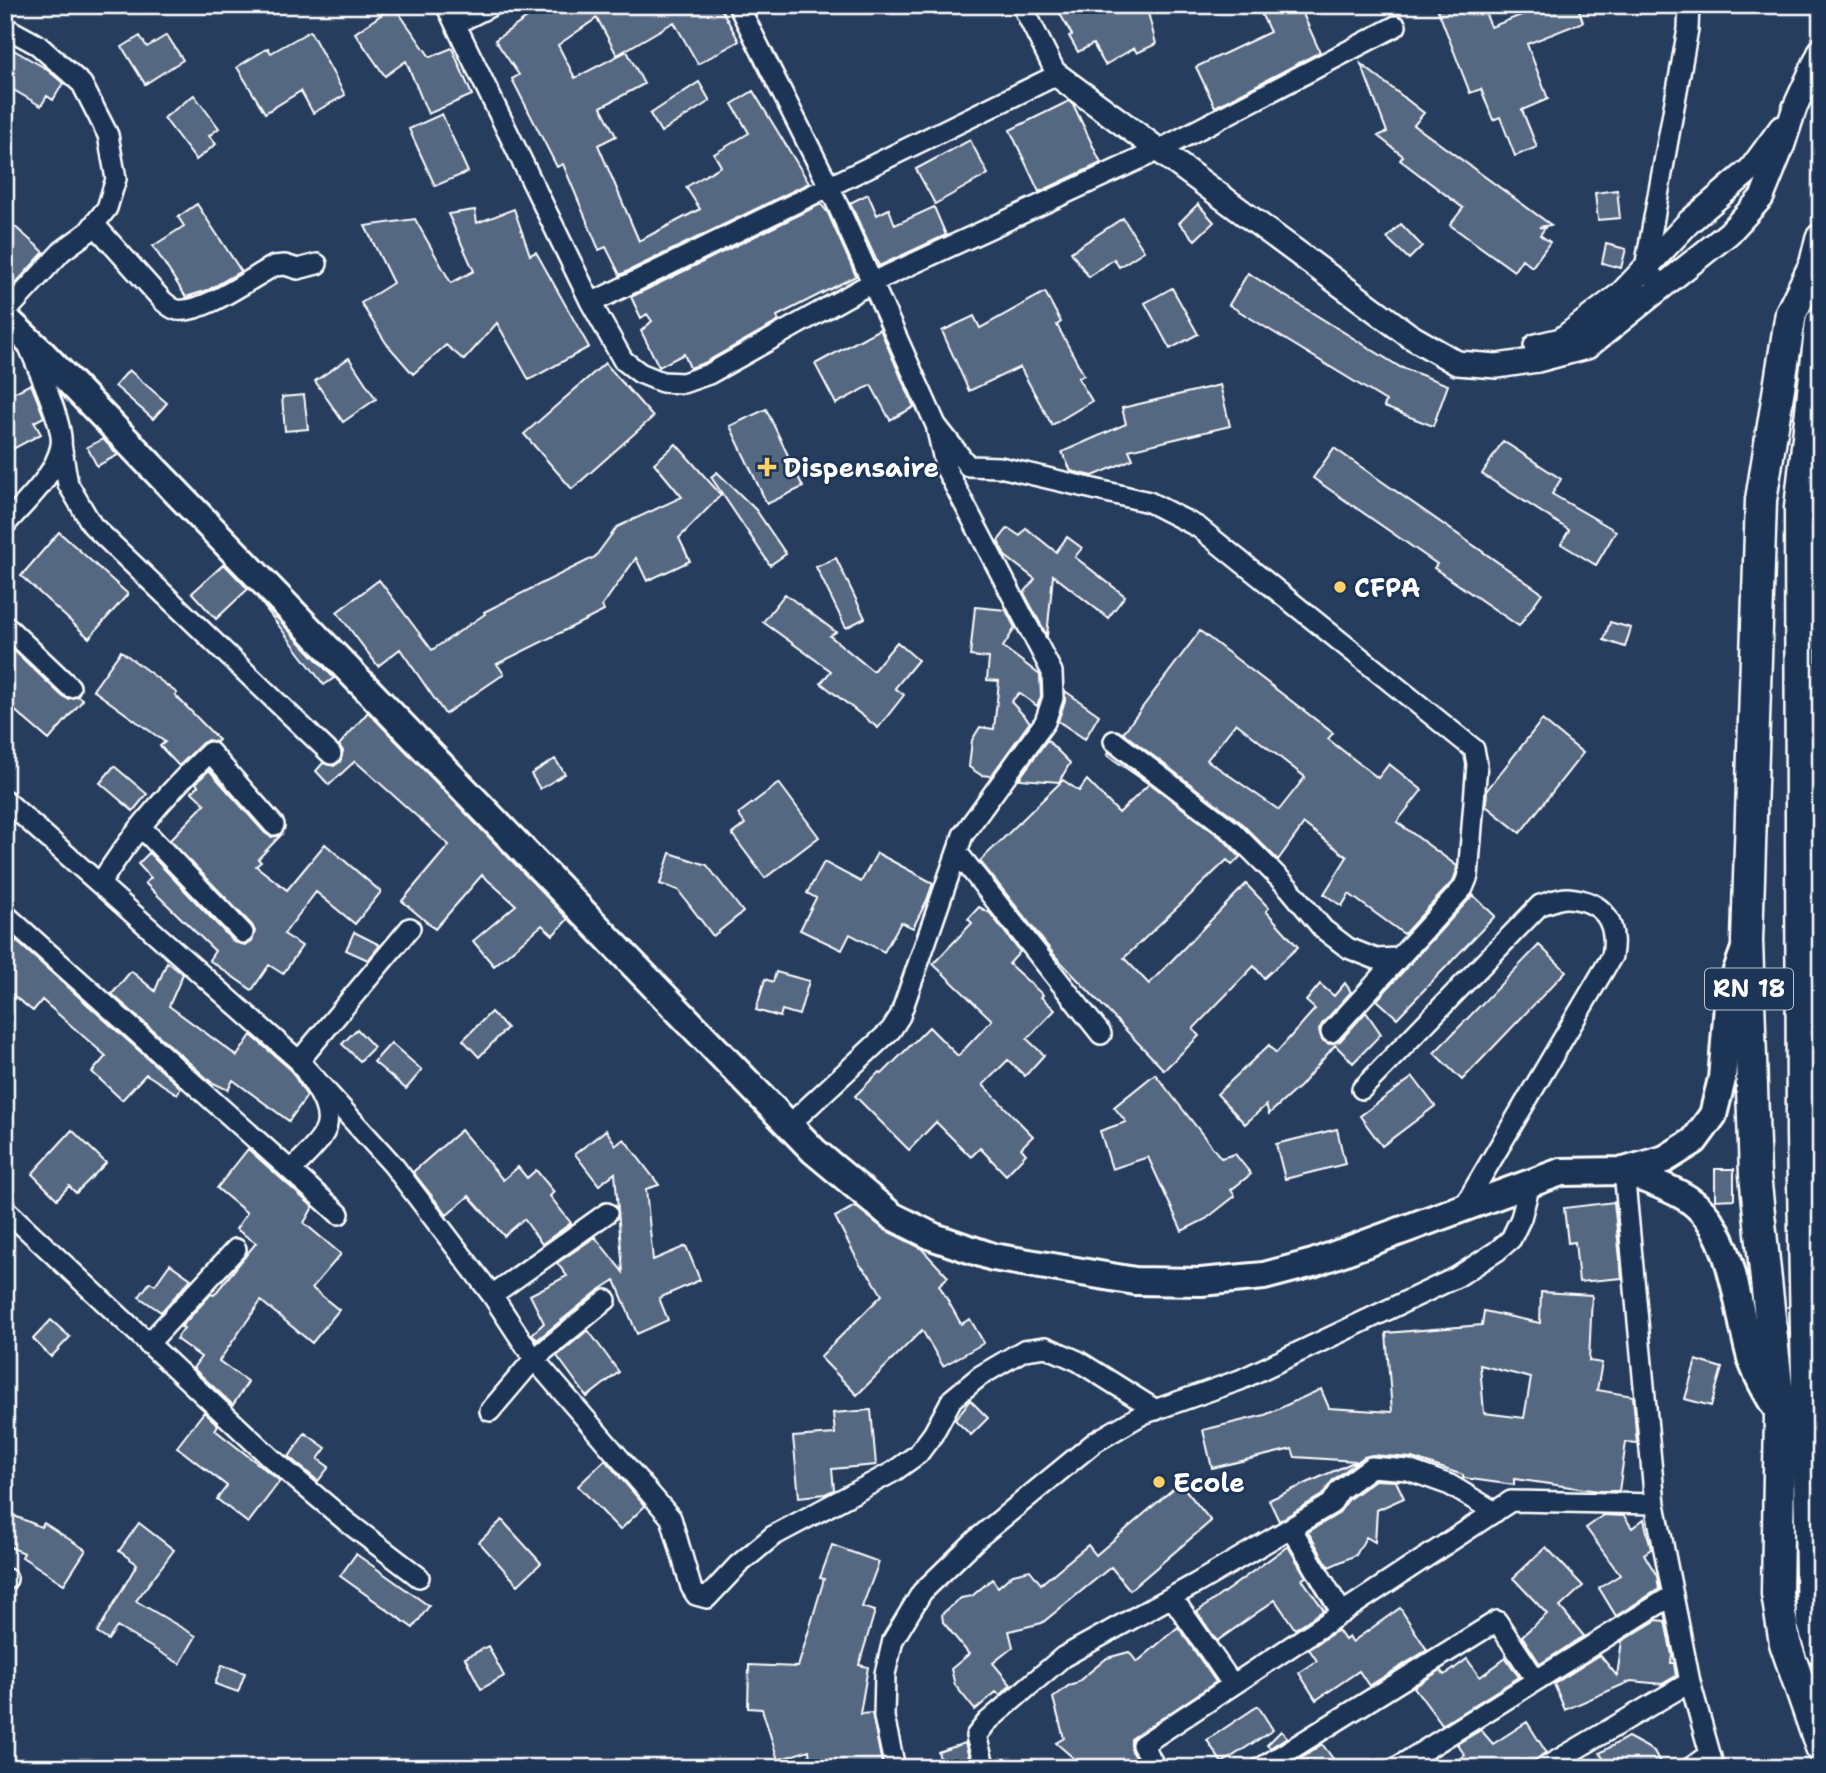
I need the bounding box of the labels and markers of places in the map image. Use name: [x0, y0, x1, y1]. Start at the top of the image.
place label: Dispensaire: [783, 450, 939, 485]
marker: Dispensaire: [757, 457, 777, 477]
place label: CFPA: [1354, 570, 1420, 605]
marker: CFPA: [1332, 579, 1348, 595]
place label: Ecole: [1173, 1465, 1245, 1500]
marker: Ecole: [1151, 1474, 1167, 1490]

